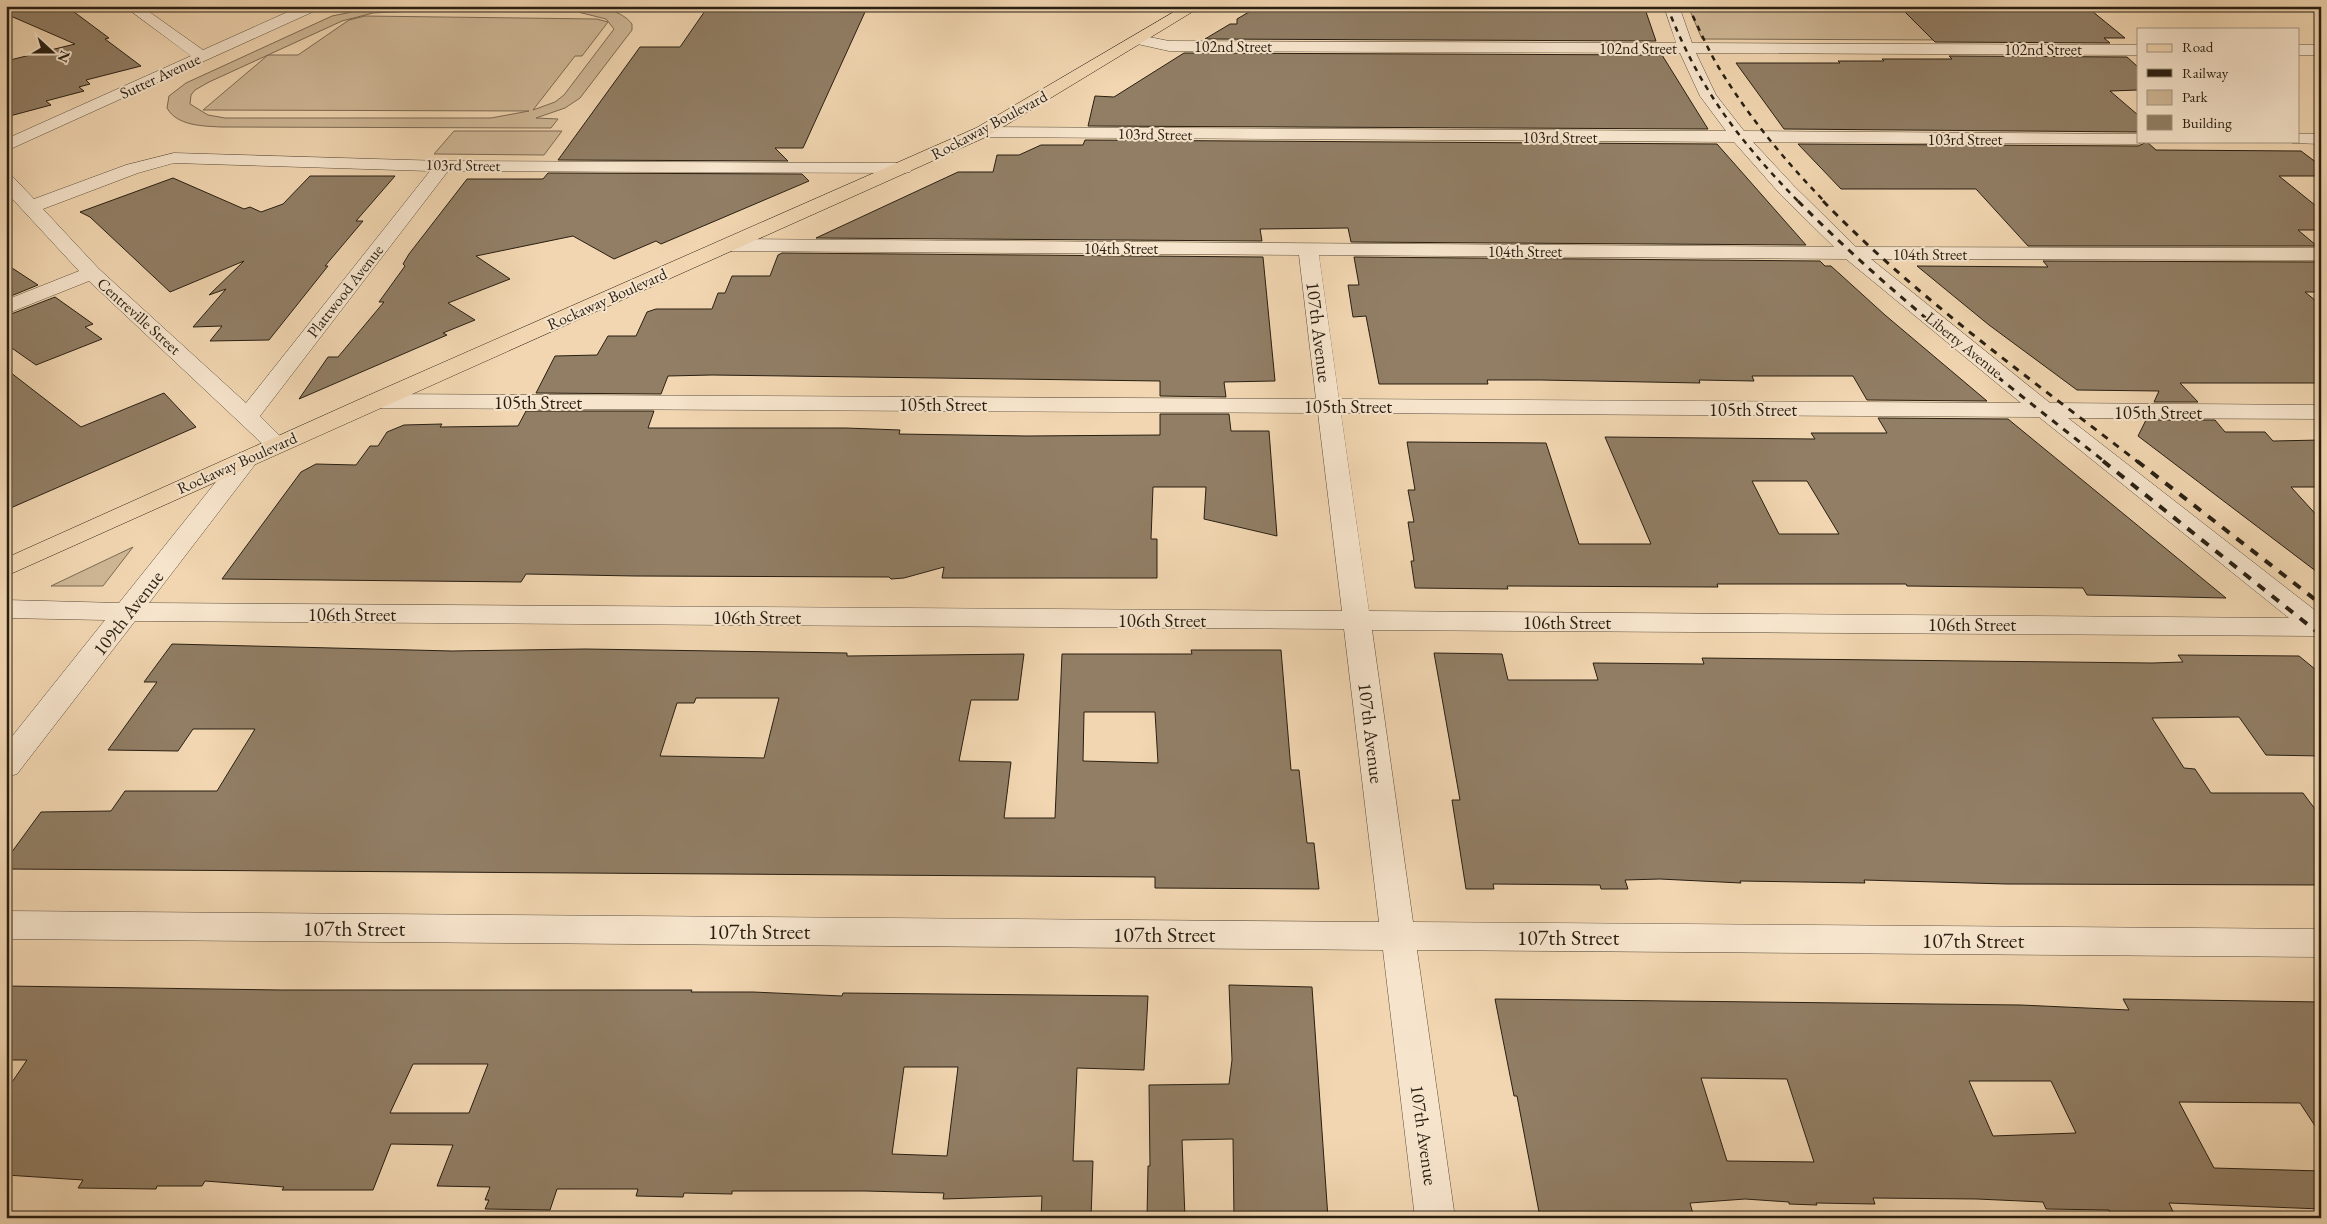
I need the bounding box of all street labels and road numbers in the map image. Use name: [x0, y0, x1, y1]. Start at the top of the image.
street label: 102nd Street: [1194, 36, 1272, 57]
street label: 102nd Street: [1599, 38, 1677, 59]
street label: 102nd Street: [2004, 39, 2082, 60]
street label: Sutter Avenue: [116, 48, 204, 104]
street label: Rockaway Boulevard: [927, 85, 1052, 165]
street label: 103rd Street: [1117, 123, 1193, 145]
street label: 103rd Street: [1523, 127, 1597, 148]
street label: 103rd Street: [1928, 129, 2002, 150]
street label: 103rd Street: [425, 154, 501, 176]
street label: 104th Street: [1084, 238, 1158, 259]
street label: Plattwood Avenue: [302, 240, 388, 342]
street label: 104th Street: [1488, 241, 1562, 262]
street label: 104th Street: [1893, 244, 1967, 265]
street label: Rockaway Boulevard: [544, 263, 671, 335]
street label: Centreville Street: [93, 273, 185, 359]
street label: 107th Avenue: [1300, 280, 1338, 384]
street label: Liberty Avenue: [1921, 307, 2007, 383]
street label: 105th Street: [494, 390, 582, 415]
street label: 105th Street: [899, 392, 987, 417]
street label: 105th Street: [1304, 394, 1392, 419]
street label: 105th Street: [1709, 397, 1797, 422]
street label: 105th Street: [2114, 400, 2202, 425]
street label: Rockaway Boulevard: [174, 427, 301, 499]
street label: 109th Avenue: [87, 565, 169, 661]
street label: 106th Street: [308, 602, 396, 627]
street label: 106th Street: [713, 605, 801, 630]
street label: 106th Street: [1118, 608, 1206, 633]
street label: 106th Street: [1523, 610, 1611, 635]
street label: 106th Street: [1928, 612, 2016, 637]
street label: 107th Avenue: [1352, 681, 1390, 785]
street label: 107th Street: [303, 914, 405, 943]
street label: 107th Street: [708, 917, 810, 946]
street label: 107th Street: [1113, 920, 1215, 949]
street label: 107th Street: [1517, 923, 1619, 952]
street label: 107th Street: [1922, 926, 2024, 955]
street label: 107th Avenue: [1405, 1083, 1443, 1187]

